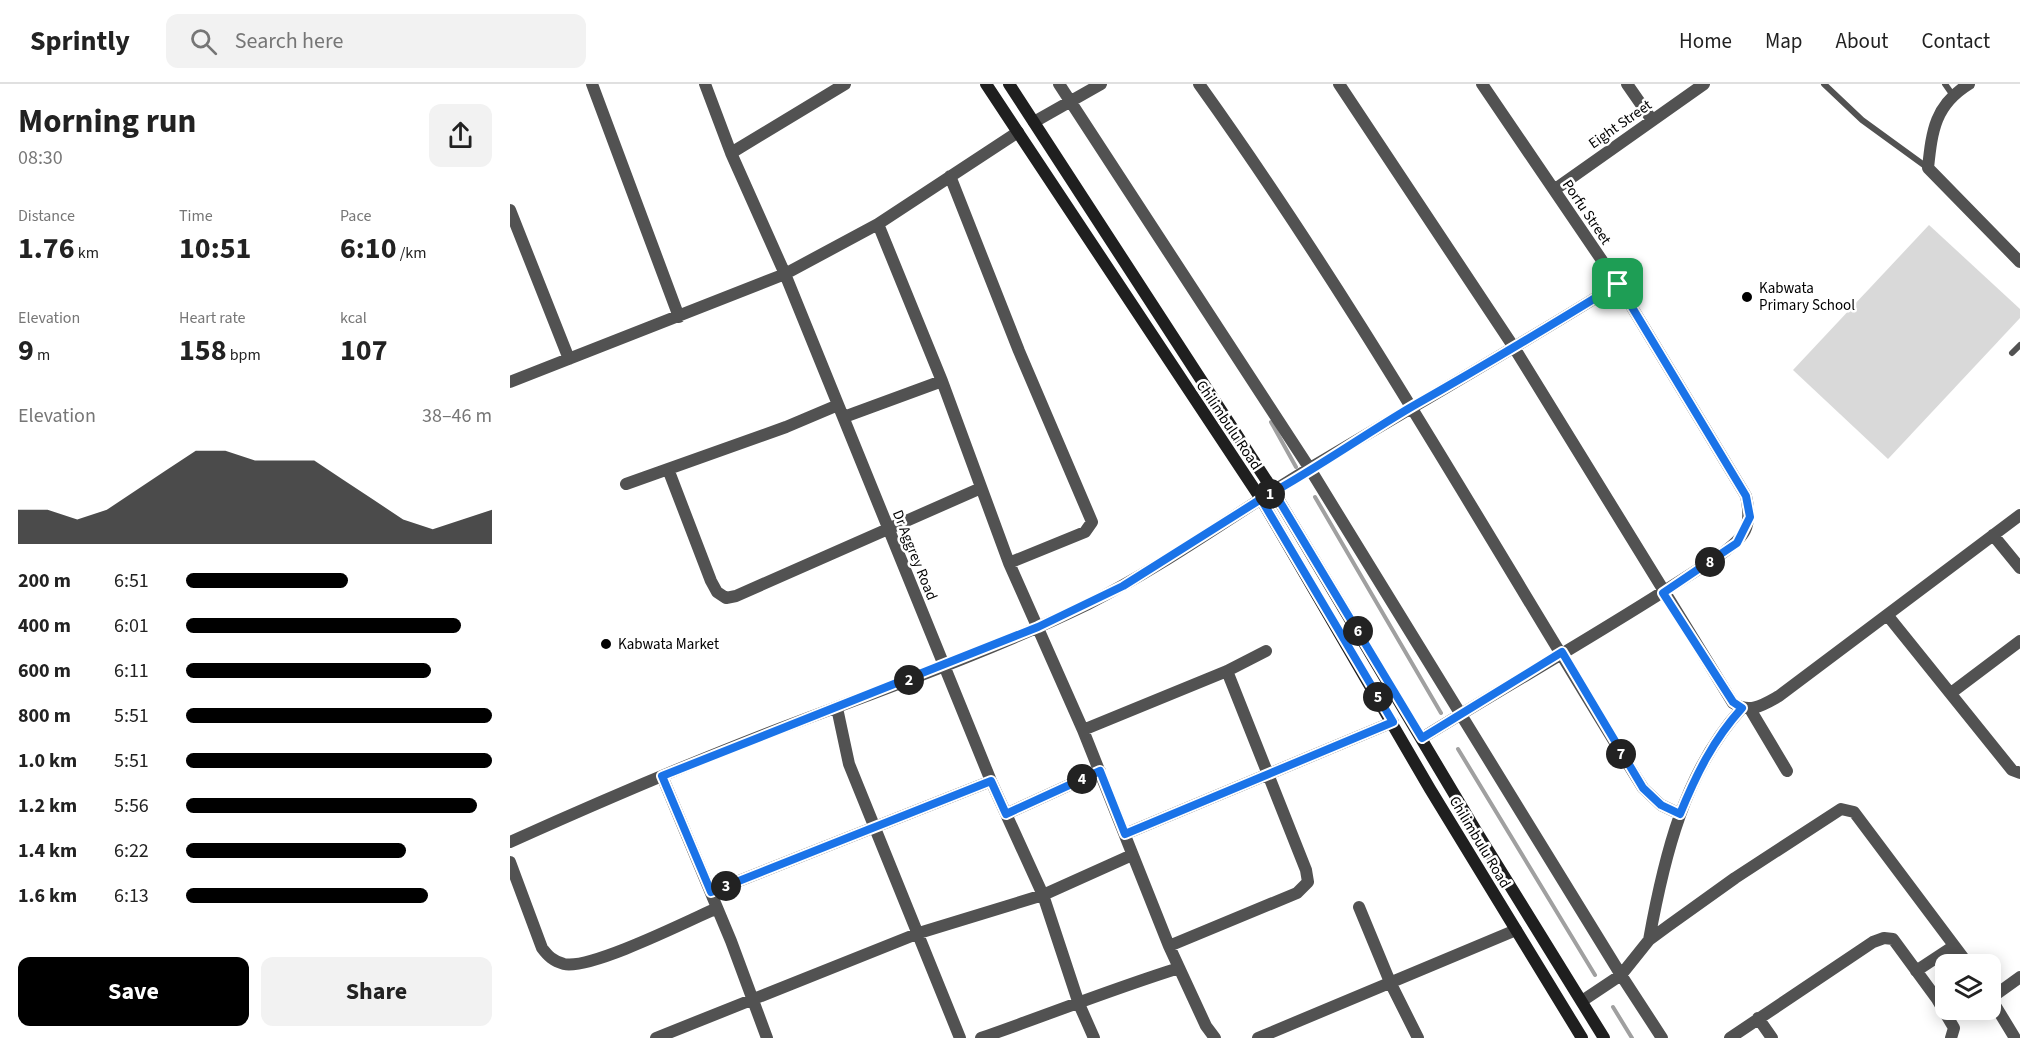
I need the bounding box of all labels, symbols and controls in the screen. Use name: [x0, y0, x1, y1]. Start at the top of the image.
search box: [166, 14, 586, 68]
text: Sprintly: [30, 21, 130, 61]
icon: search: [187, 25, 220, 58]
text: Search here: [235, 25, 343, 57]
text: Home: [1679, 26, 1732, 56]
text: Map: [1765, 26, 1803, 56]
text: About: [1836, 26, 1888, 56]
text: Contact: [1921, 26, 1990, 56]
street label: Eight Street: [1584, 95, 1656, 154]
text: Morning run: [18, 98, 196, 145]
button: share: [429, 104, 492, 167]
text: 08:30: [18, 144, 63, 172]
street label: Porfu Street: [1557, 175, 1616, 249]
text: Distance: [18, 205, 75, 227]
text: Time: [179, 205, 213, 227]
text: Pace: [340, 205, 371, 227]
text: 1.76: [18, 227, 75, 270]
text: 10:51: [179, 227, 251, 270]
text: 6:10: [340, 227, 397, 270]
text: km: [75, 242, 99, 264]
text: /km: [397, 242, 427, 264]
pin: [1592, 258, 1643, 309]
icon: arrive: [1601, 267, 1634, 300]
place label: Kabwata Primary School: [1759, 278, 1855, 316]
marker: Kabwata Primary School: [1740, 290, 1754, 304]
text: Elevation: [18, 307, 80, 329]
text: Heart rate: [179, 307, 246, 329]
text: kcal: [340, 307, 367, 329]
text: 9: [18, 329, 34, 372]
text: 158: [179, 329, 227, 372]
text: 107: [340, 329, 388, 372]
text: m: [34, 344, 50, 366]
text: bpm: [227, 344, 261, 366]
street label: Chilimbulu Road: [1191, 376, 1266, 474]
text: Elevation: [18, 402, 96, 430]
text: 38–46 m: [422, 402, 492, 430]
pin: 1: [1255, 479, 1285, 509]
text: 1: [1266, 483, 1274, 505]
street label: Dr Aggrey Road: [887, 507, 942, 603]
pin: 8: [1695, 547, 1725, 577]
text: 8: [1706, 551, 1714, 573]
text: 200 m: [18, 567, 71, 595]
text: 6:51: [114, 567, 149, 595]
text: 400 m: [18, 612, 71, 640]
text: 6:01: [114, 612, 149, 640]
pin: 6: [1343, 616, 1373, 646]
text: 6: [1354, 620, 1362, 642]
place label: Kabwata Market: [618, 634, 719, 655]
marker: Kabwata Market: [599, 637, 613, 651]
text: 600 m: [18, 657, 71, 685]
text: 6:11: [114, 657, 149, 685]
pin: 2: [894, 665, 924, 695]
text: 2: [905, 669, 913, 691]
pin: 5: [1363, 682, 1393, 712]
text: 5: [1374, 686, 1382, 708]
text: 800 m: [18, 702, 71, 730]
text: 5:51: [114, 702, 149, 730]
pin: 7: [1606, 739, 1636, 769]
text: 7: [1617, 743, 1625, 765]
text: 1.0 km: [18, 747, 77, 775]
text: 5:51: [114, 747, 149, 775]
pin: 4: [1067, 764, 1097, 794]
text: 4: [1078, 768, 1086, 790]
text: 1.2 km: [18, 792, 77, 820]
text: 5:56: [114, 792, 149, 820]
street label: Chilimbulu Road: [1444, 792, 1515, 892]
text: 1.4 km: [18, 837, 77, 865]
text: 6:22: [114, 837, 149, 865]
pin: 3: [711, 871, 741, 901]
text: 3: [722, 875, 730, 897]
text: 1.6 km: [18, 882, 77, 910]
text: 6:13: [114, 882, 149, 910]
map controls: [1935, 954, 2001, 1020]
button: layers: [1935, 954, 2001, 1020]
button: Save: [18, 957, 249, 1026]
button: Share: [261, 957, 492, 1026]

